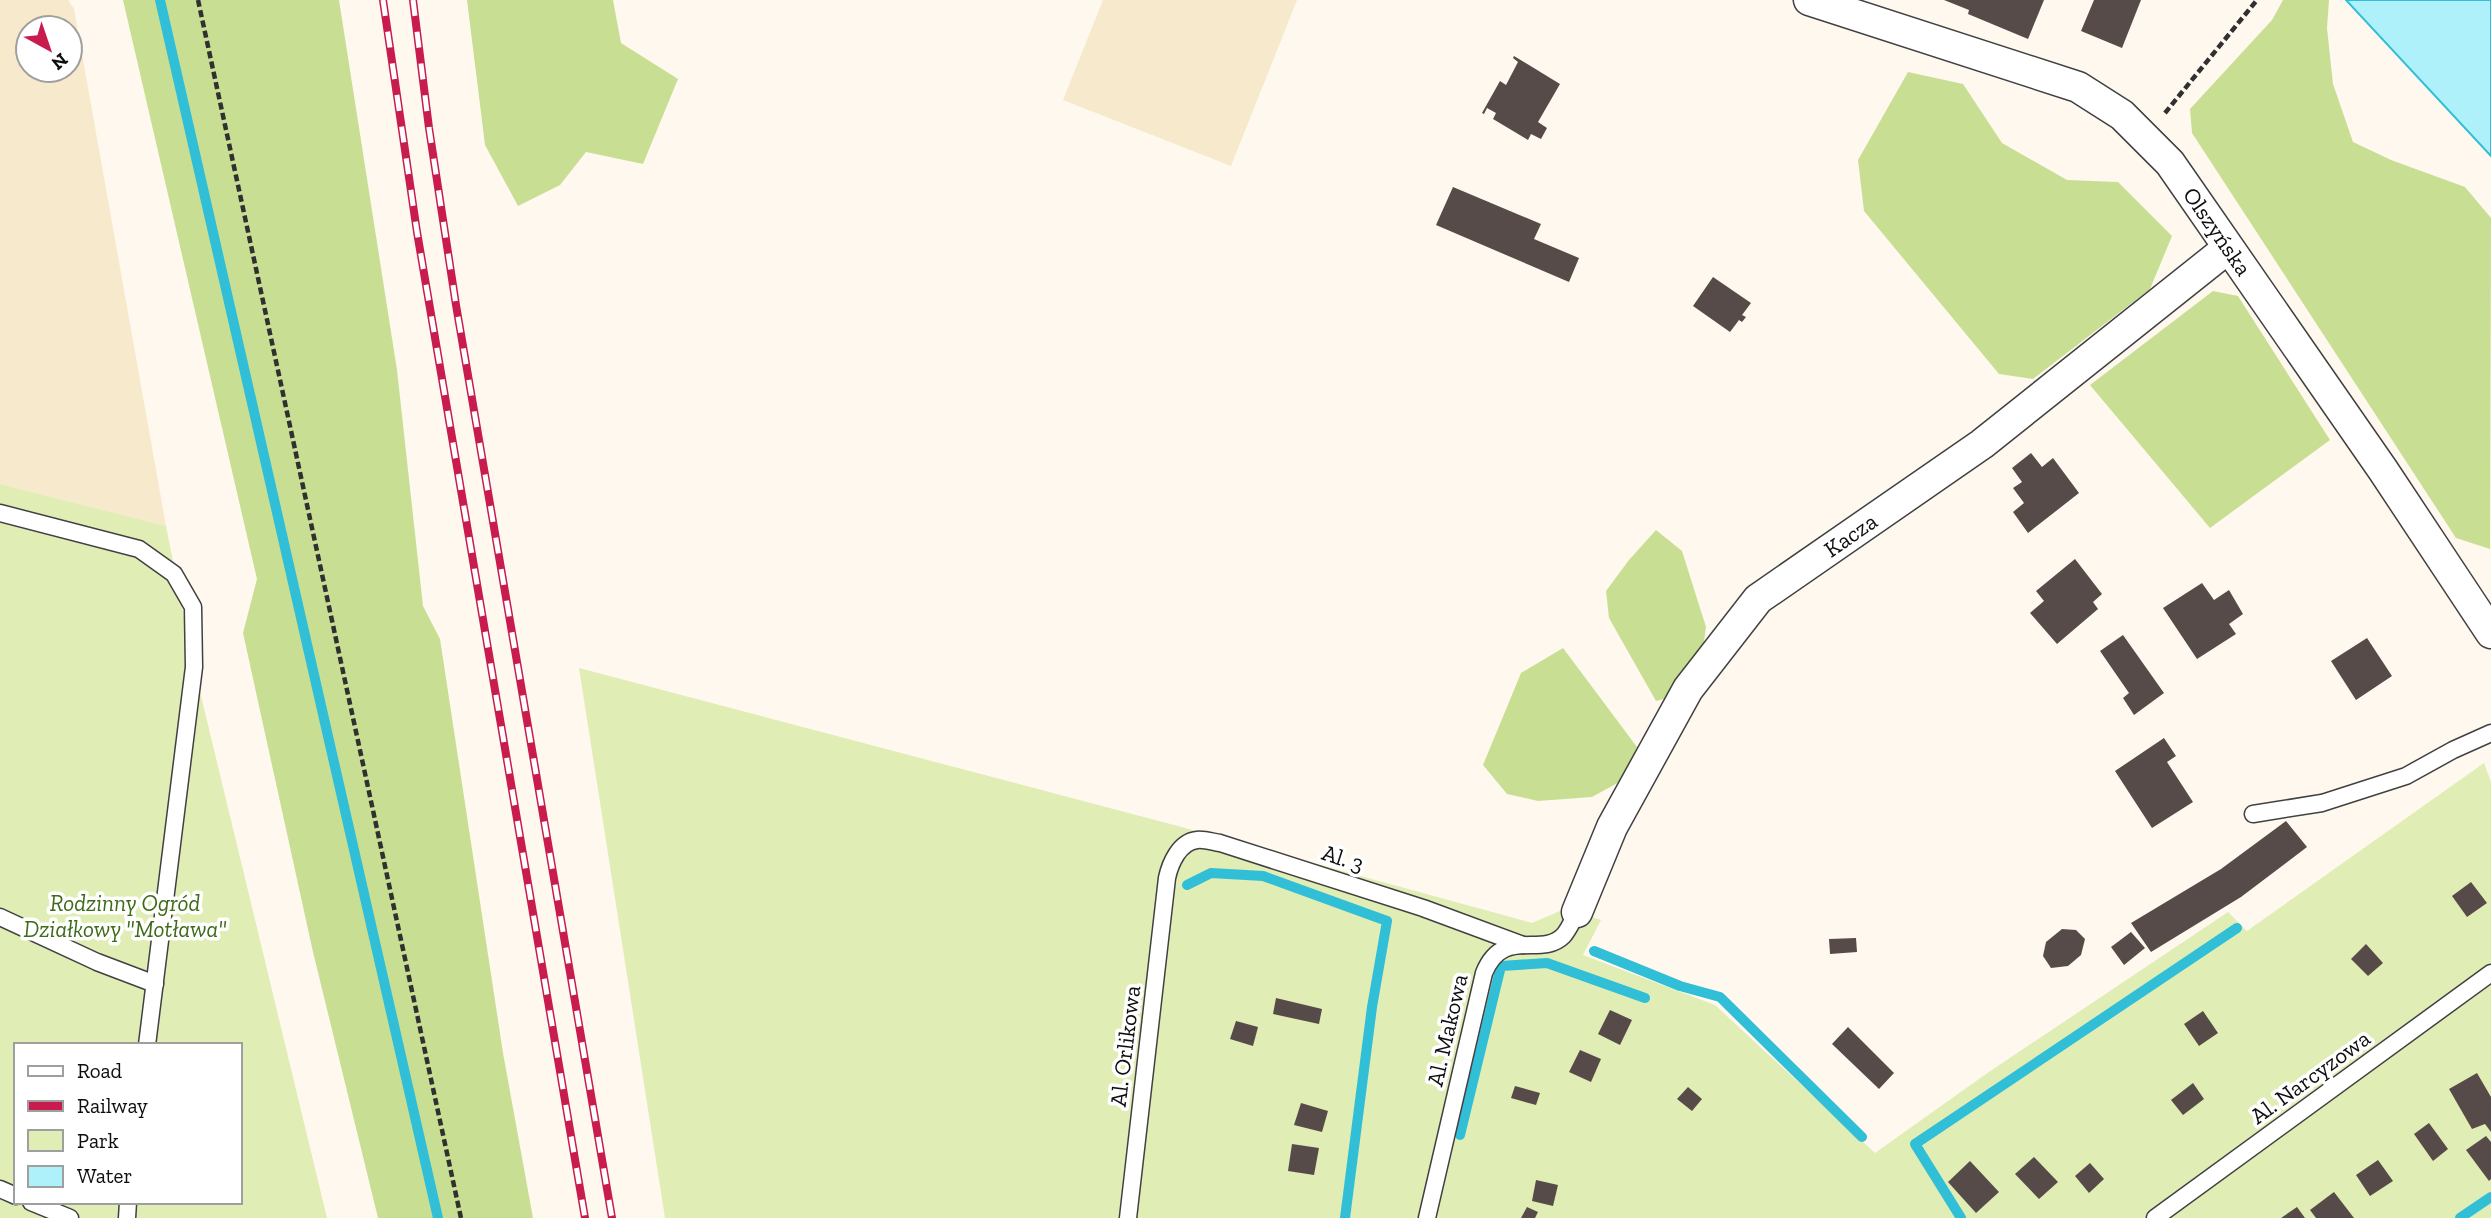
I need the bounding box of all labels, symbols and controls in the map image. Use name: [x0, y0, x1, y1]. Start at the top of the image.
north arrow: [14, 14, 84, 84]
text: N: [47, 48, 73, 75]
street label: Olszyńska: [2177, 182, 2258, 281]
street label: Kacza: [1819, 507, 1882, 563]
street label: Al. 3: [1319, 838, 1367, 878]
park label: Rodzinny Ogród Działkowy "Motława": [23, 889, 227, 943]
street label: Al. Makowa: [1421, 971, 1473, 1089]
street label: Al. Orlikowa: [1104, 984, 1146, 1108]
street label: Al. Narcyzowa: [2244, 1024, 2376, 1130]
legend: [14, 1043, 242, 1204]
text: Road: [77, 1058, 123, 1083]
text: Railway: [77, 1093, 148, 1118]
text: Park: [77, 1128, 119, 1153]
text: Water: [77, 1163, 132, 1188]

